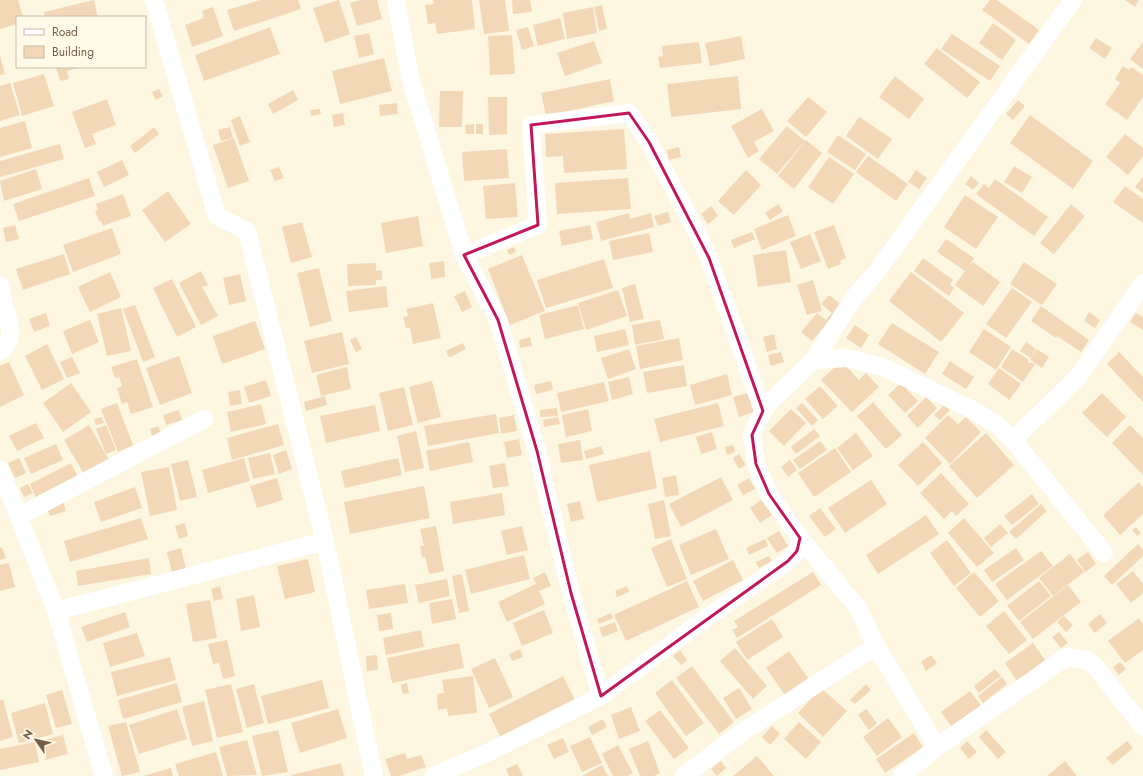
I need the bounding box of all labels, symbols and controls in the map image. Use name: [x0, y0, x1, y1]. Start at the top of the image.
legend: [16, 16, 146, 68]
text: Road: [52, 23, 78, 41]
text: Building: [52, 43, 94, 61]
north arrow: [16, 720, 56, 760]
text: N: [19, 726, 37, 743]

